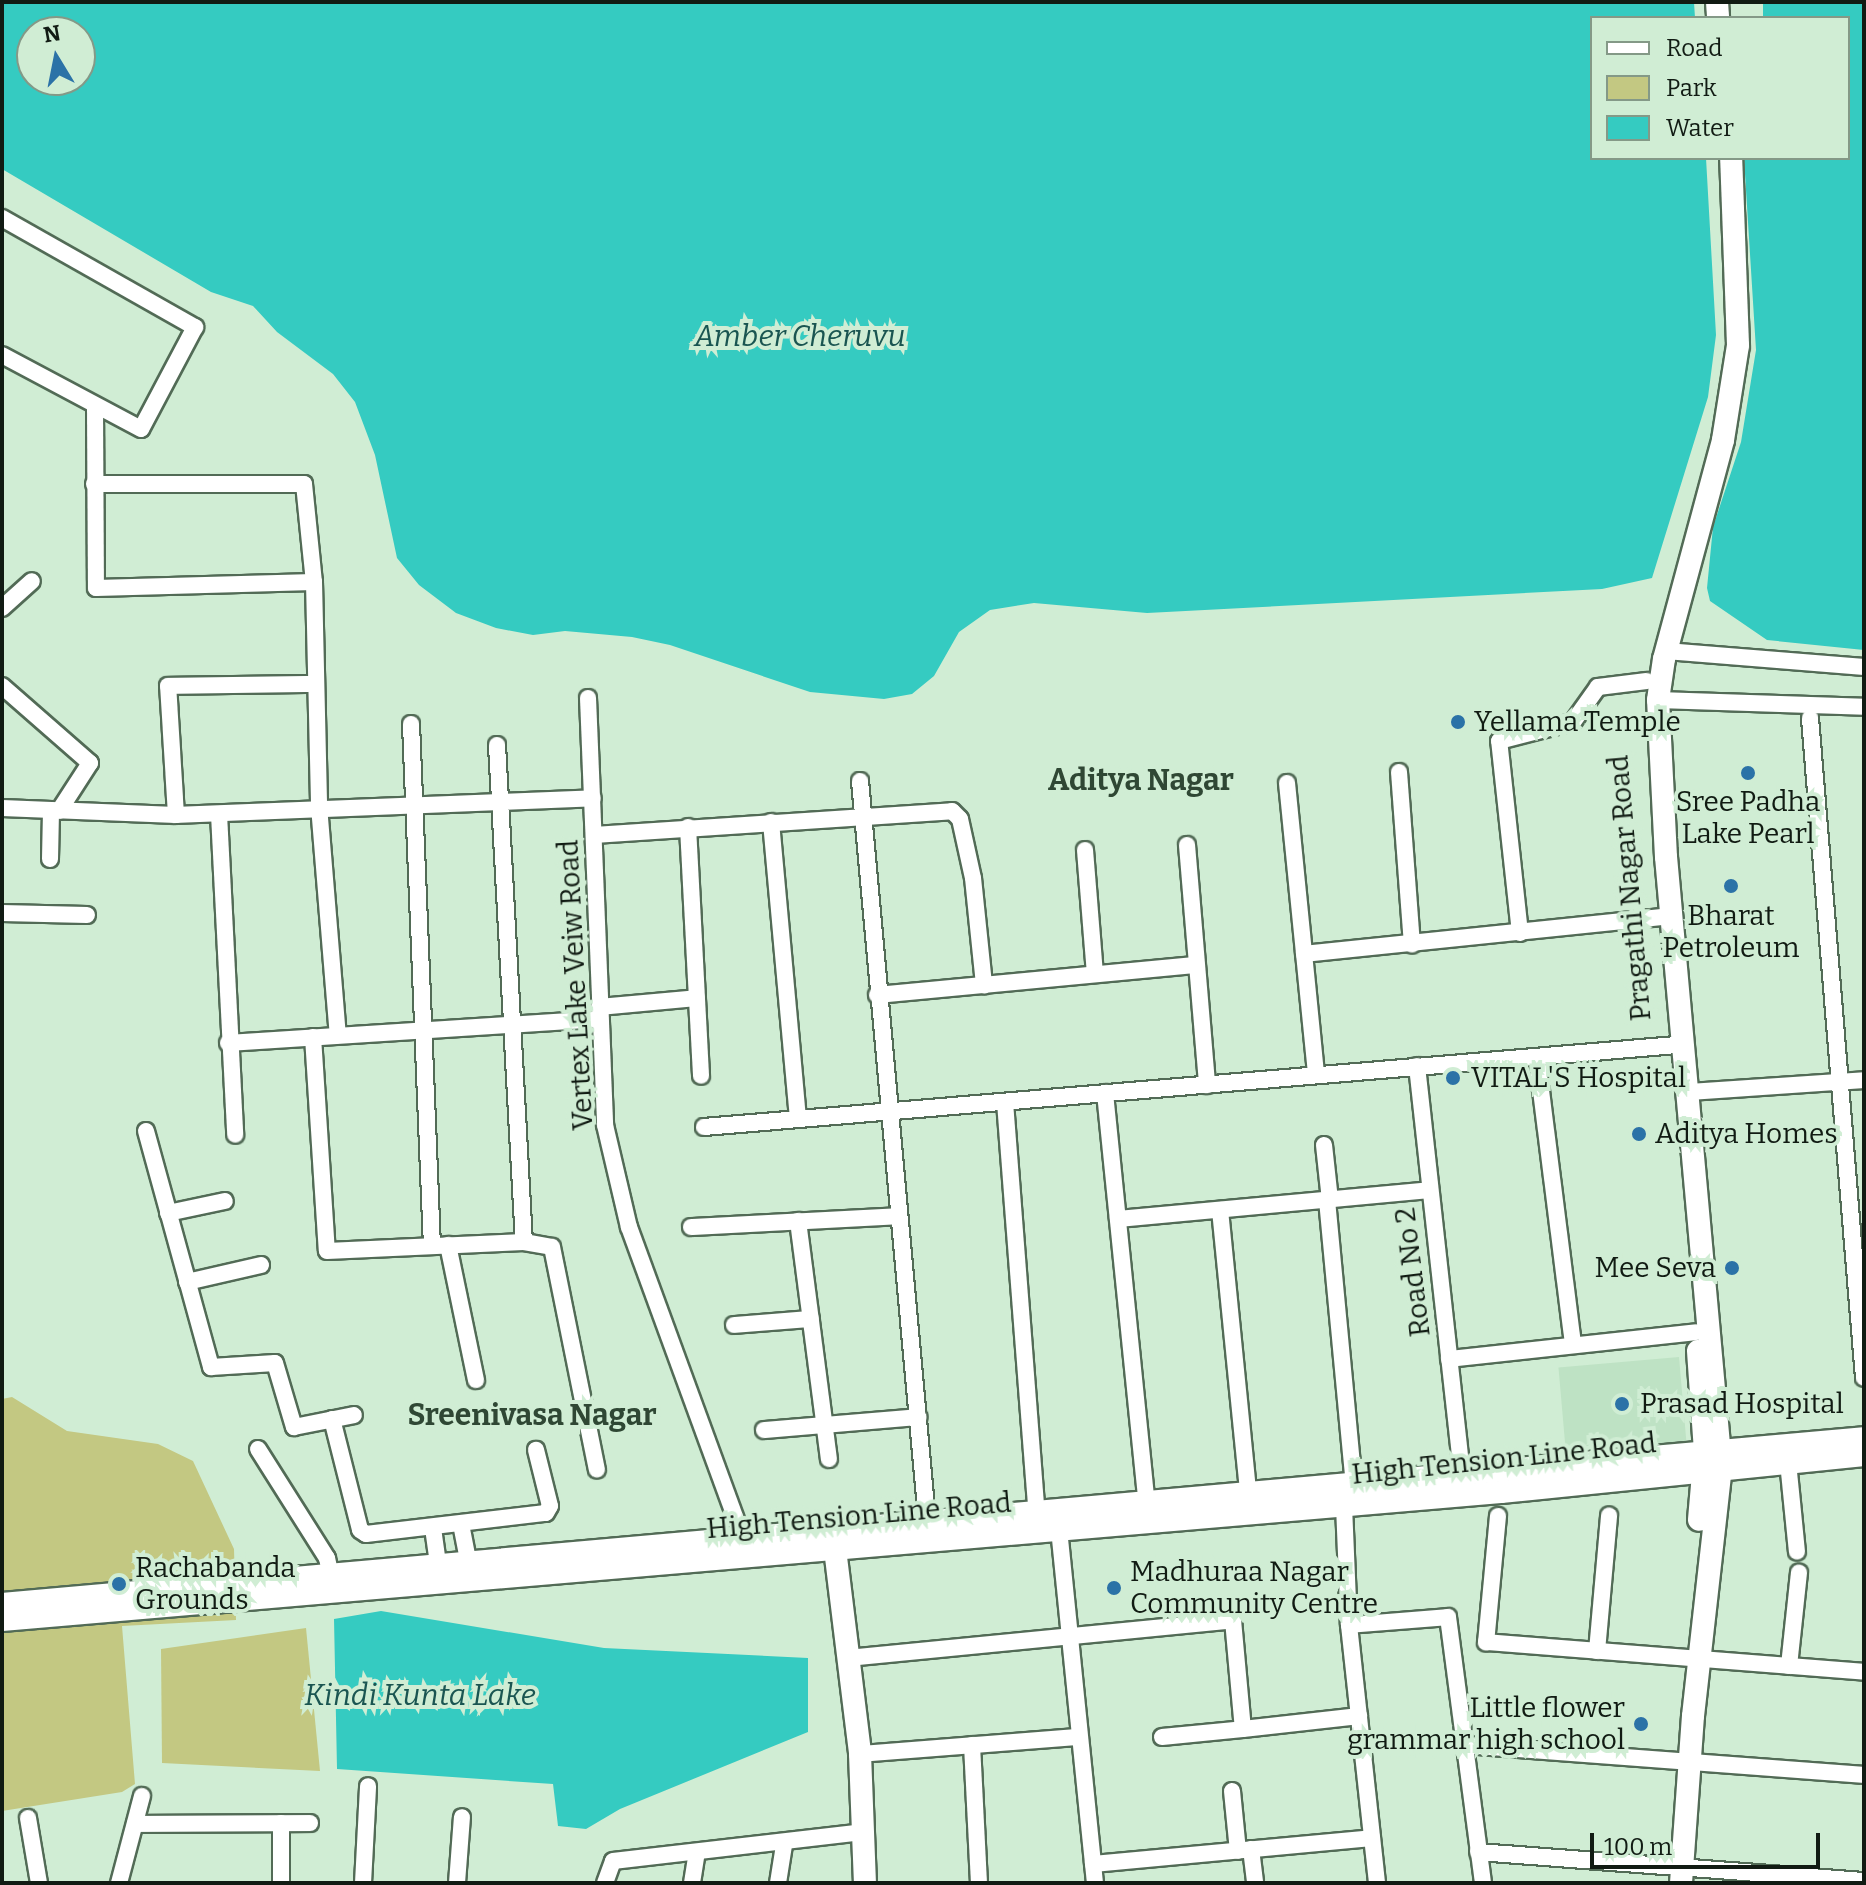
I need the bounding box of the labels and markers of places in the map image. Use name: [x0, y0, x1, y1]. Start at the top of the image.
place label: Yellama Temple: [1474, 705, 1681, 739]
marker: Yellama Temple: [1449, 713, 1467, 731]
marker: Sree Padha Lake Pearl: [1739, 764, 1757, 782]
place label: Sree Padha Lake Pearl: [1676, 785, 1820, 851]
marker: Bharat Petroleum: [1722, 877, 1740, 895]
place label: Bharat Petroleum: [1663, 899, 1799, 965]
place label: VITAL'S Hospital: [1471, 1061, 1686, 1095]
marker: VITAL'S Hospital: [1442, 1067, 1464, 1089]
place label: Aditya Homes: [1655, 1117, 1838, 1151]
marker: Aditya Homes: [1630, 1125, 1648, 1143]
place label: Mee Seva: [1595, 1251, 1716, 1285]
marker: Mee Seva: [1723, 1259, 1741, 1277]
place label: Prasad Hospital: [1640, 1387, 1844, 1421]
marker: Prasad Hospital: [1611, 1393, 1633, 1415]
place label: Rachabanda Grounds: [135, 1551, 296, 1617]
place label: Madhuraa Nagar Community Centre: [1130, 1555, 1378, 1621]
marker: Rachabanda Grounds: [110, 1575, 128, 1593]
marker: Madhuraa Nagar Community Centre: [1105, 1579, 1123, 1597]
place label: Little flower grammar high school: [1347, 1691, 1625, 1757]
marker: Little flower grammar high school: [1632, 1715, 1650, 1733]

